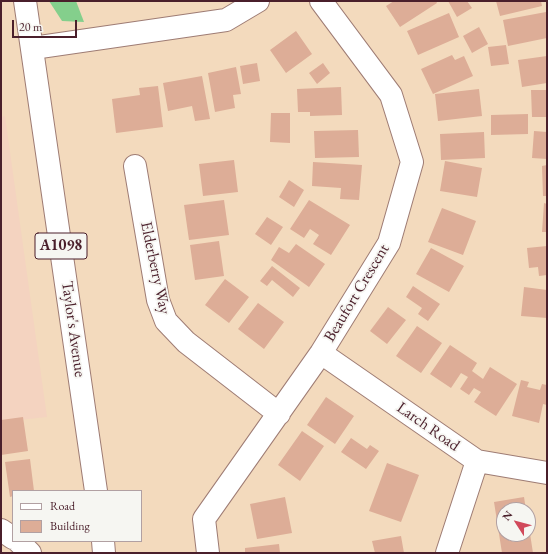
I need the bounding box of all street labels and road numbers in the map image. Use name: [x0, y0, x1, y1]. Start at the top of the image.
street label: Elderberry Way: [136, 220, 174, 316]
road number: A1098: [35, 233, 87, 259]
street label: Beaufort Crescent: [320, 241, 394, 345]
street label: Taylor's Avenue: [57, 280, 89, 378]
street label: Larch Road: [393, 398, 463, 456]

